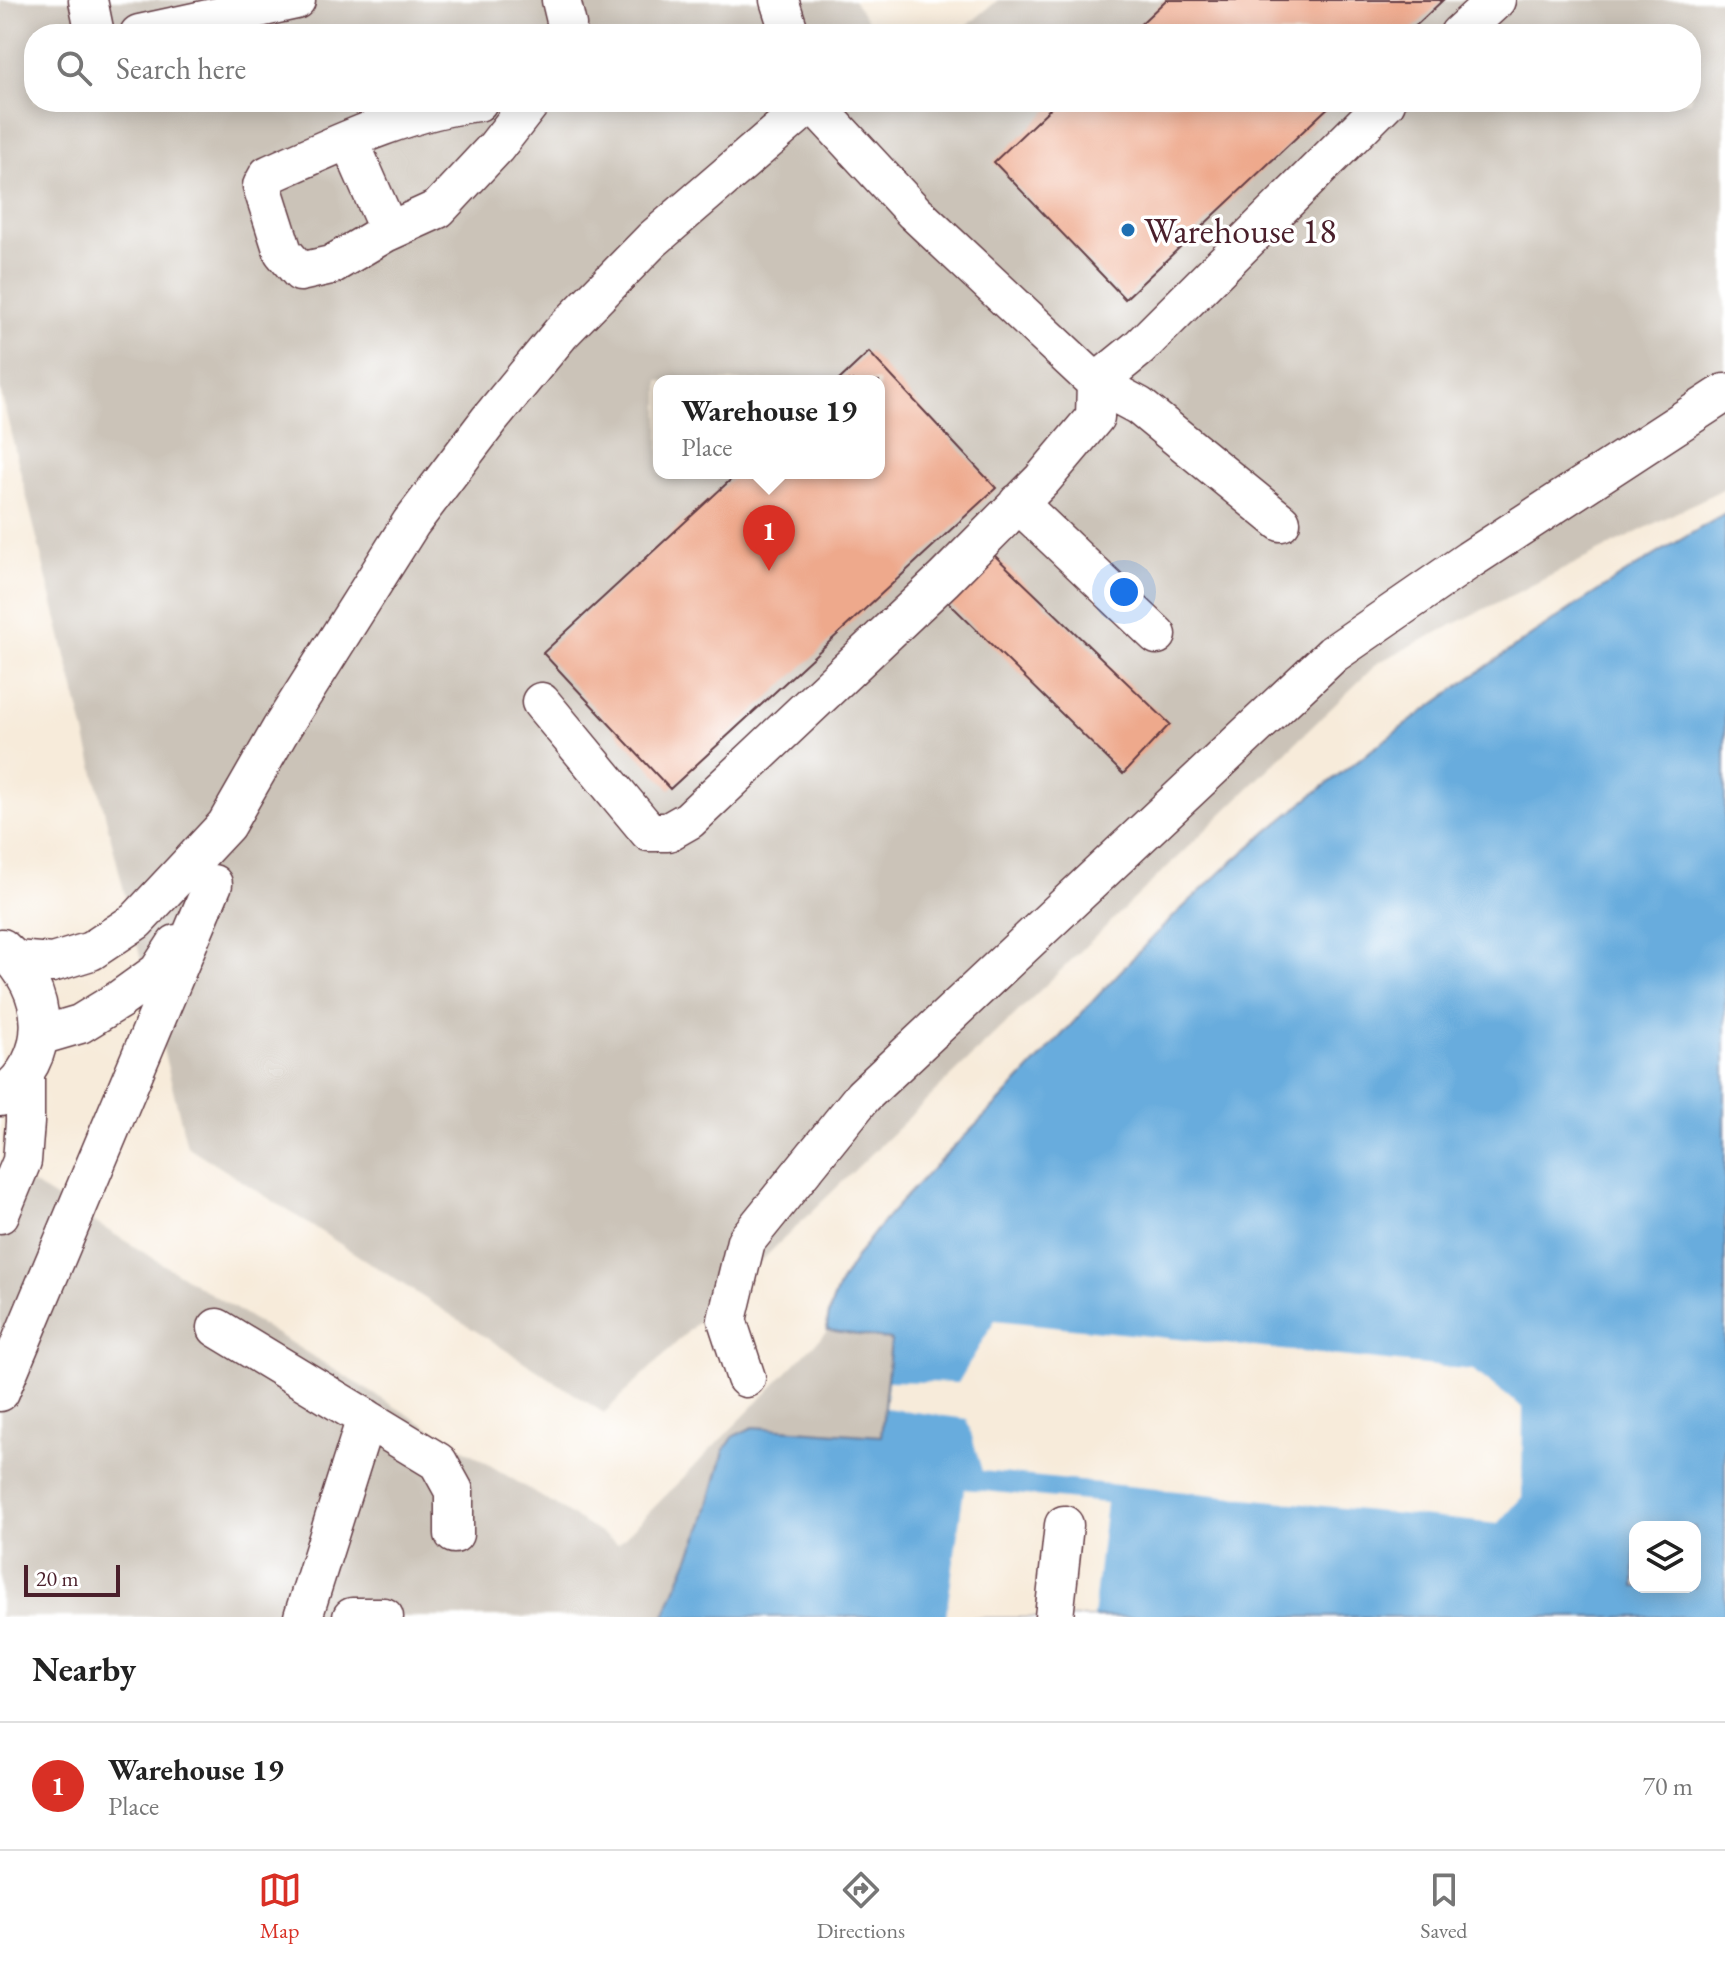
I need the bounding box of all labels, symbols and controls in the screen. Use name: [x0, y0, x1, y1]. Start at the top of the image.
search box: [24, 24, 1701, 112]
icon: search: [52, 46, 96, 90]
text: Search here: [116, 49, 246, 88]
place label: Warehouse 18: [1144, 207, 1337, 254]
marker: Warehouse 18: [1119, 221, 1137, 239]
popup: [653, 375, 885, 479]
text: Warehouse 19: [681, 391, 857, 430]
text: Place: [681, 430, 732, 464]
pin: 1: [743, 505, 795, 571]
your location: [1104, 572, 1144, 612]
map controls: [1629, 1521, 1701, 1593]
button: layers: [1629, 1521, 1701, 1593]
scale bar: [24, 1561, 120, 1597]
text: 20 m: [36, 1564, 79, 1593]
text: Nearby: [32, 1647, 136, 1691]
text: Warehouse 19: [108, 1750, 284, 1789]
text: 1: [51, 1769, 65, 1803]
text: 70 m: [1643, 1769, 1693, 1803]
text: Place: [108, 1789, 159, 1823]
tab: Map: [258, 1868, 302, 1945]
tab: Directions: [817, 1868, 905, 1945]
tab: Saved: [1420, 1868, 1467, 1945]

